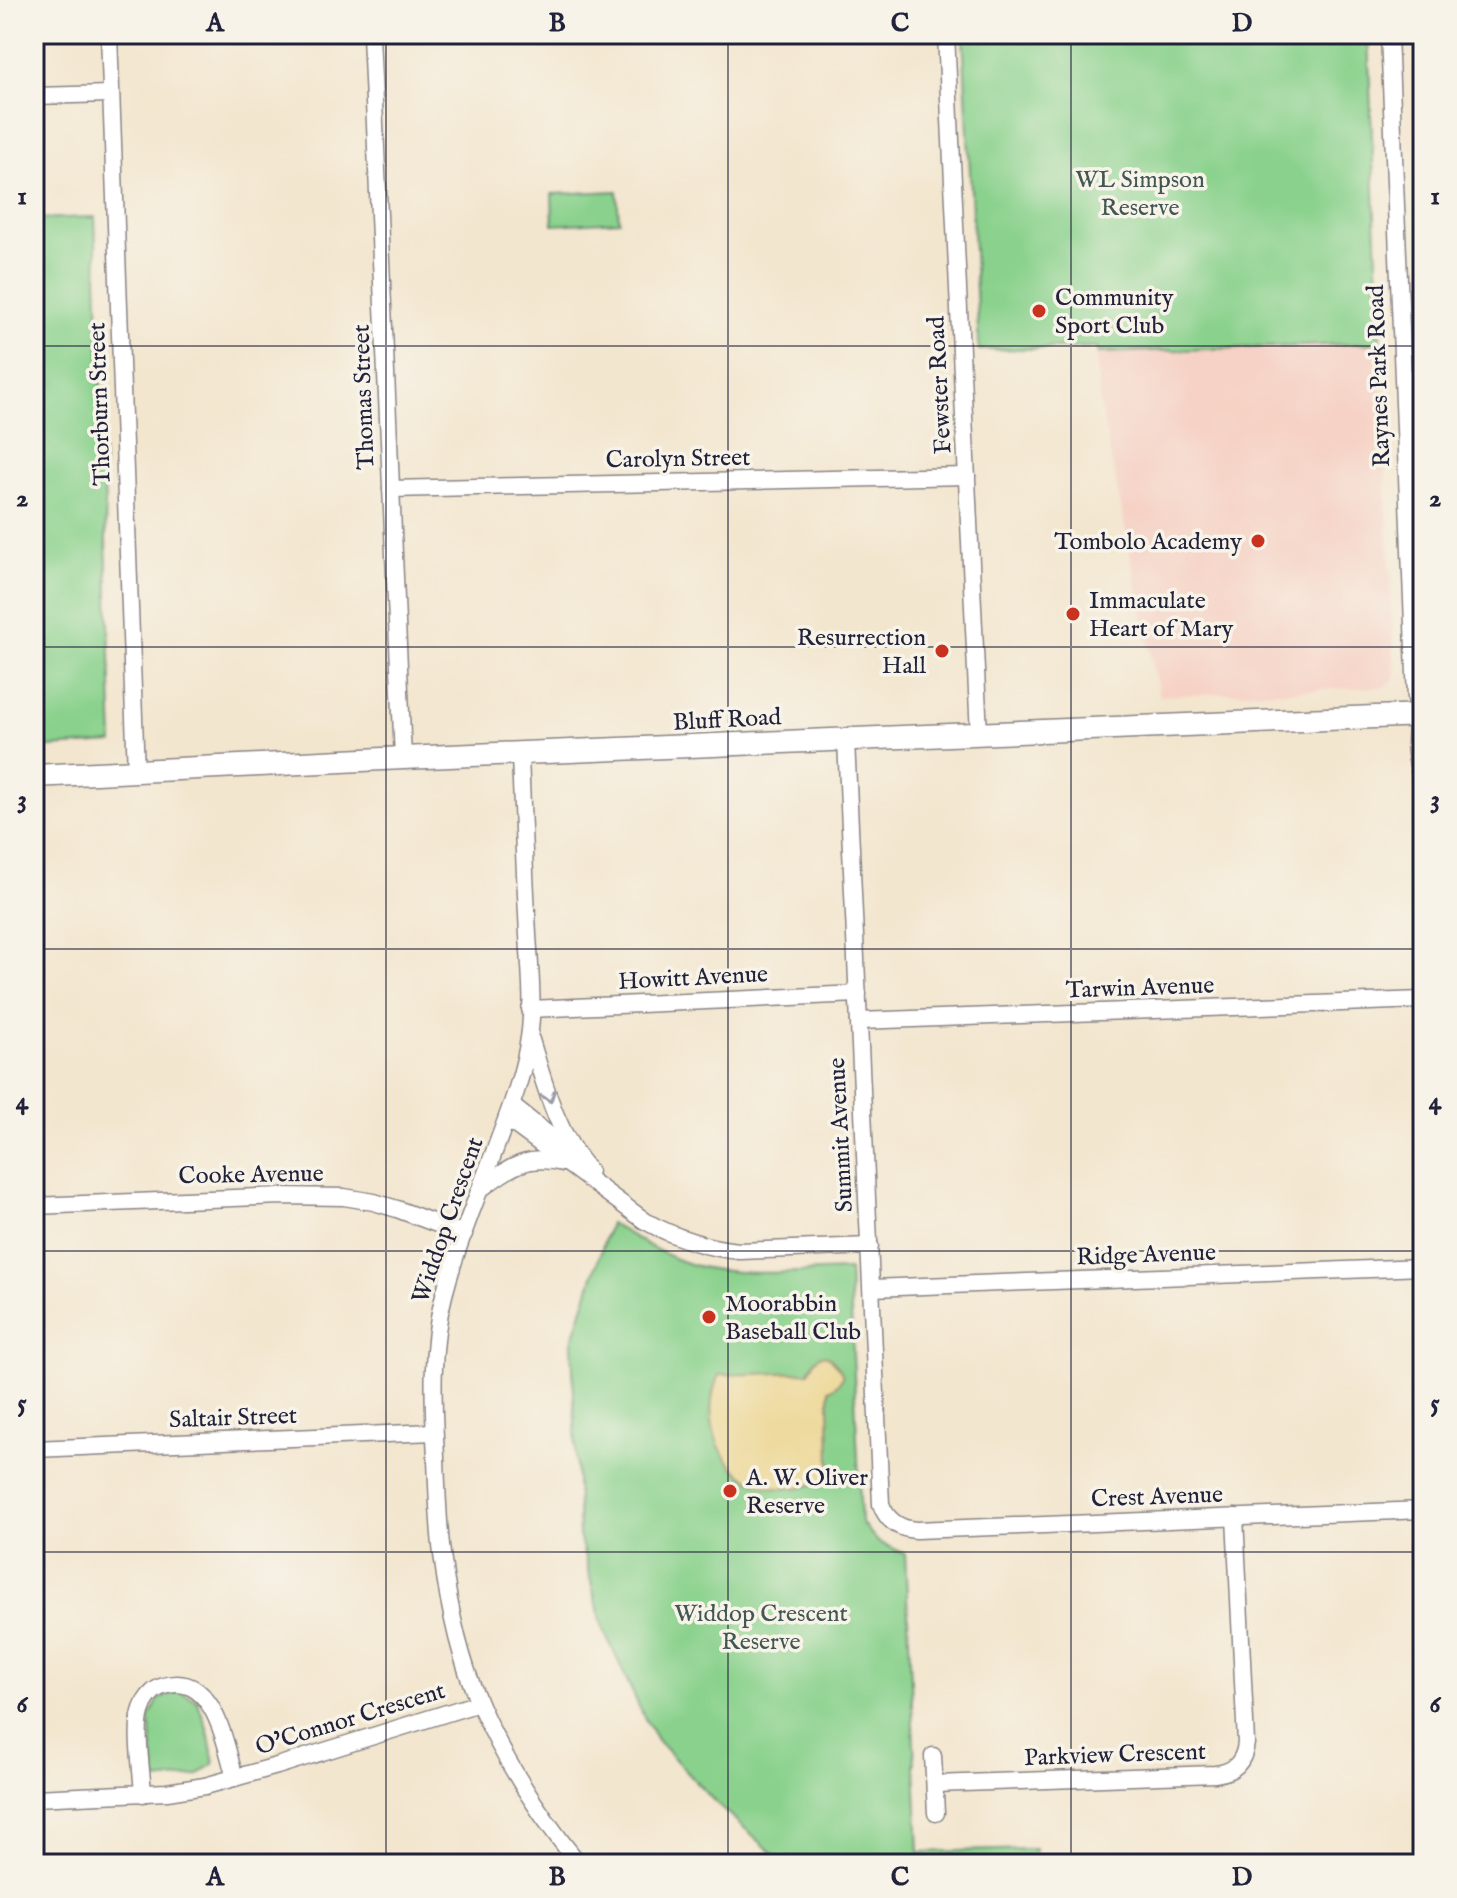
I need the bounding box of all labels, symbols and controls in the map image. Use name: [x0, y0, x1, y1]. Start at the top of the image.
text: A: [205, 7, 225, 40]
text: B: [548, 7, 566, 40]
text: C: [891, 7, 910, 40]
text: D: [1232, 7, 1253, 40]
park label: WL Simpson Reserve: [1075, 165, 1205, 224]
text: 1: [17, 180, 27, 213]
text: 1: [1430, 180, 1440, 213]
place label: Community Sport Club: [1055, 283, 1174, 342]
street label: Raynes Park Road: [1361, 284, 1398, 468]
marker: Community Sport Club: [1030, 302, 1048, 320]
street label: Fewster Road: [921, 315, 960, 455]
street label: Thorburn Street: [82, 322, 119, 486]
street label: Thomas Street: [346, 324, 383, 470]
street label: Carolyn Street: [605, 443, 751, 476]
text: 2: [16, 482, 28, 515]
text: 2: [1429, 482, 1441, 515]
place label: Tombolo Academy: [1054, 527, 1242, 558]
marker: Tombolo Academy: [1249, 532, 1267, 550]
place label: Immaculate Heart of Mary: [1089, 586, 1234, 645]
marker: Immaculate Heart of Mary: [1064, 605, 1082, 623]
place label: Resurrection Hall: [797, 623, 926, 682]
marker: Resurrection Hall: [933, 642, 951, 660]
street label: Bluff Road: [672, 702, 782, 739]
text: 3: [17, 783, 27, 816]
text: 3: [1430, 783, 1440, 816]
street label: Howitt Avenue: [617, 959, 769, 998]
street label: Tarwin Avenue: [1065, 970, 1215, 1007]
street label: Summit Avenue: [822, 1057, 861, 1213]
text: 4: [16, 1085, 30, 1118]
text: 4: [1429, 1085, 1443, 1118]
one-way arrow: [539, 1089, 556, 1103]
street label: Widdop Crescent: [406, 1133, 491, 1308]
street label: Cooke Avenue: [178, 1159, 324, 1192]
street label: Ridge Avenue: [1076, 1238, 1216, 1273]
place label: Moorabbin Baseball Club: [725, 1289, 861, 1348]
marker: Moorabbin Baseball Club: [700, 1308, 718, 1326]
text: 5: [17, 1387, 27, 1420]
text: 5: [1430, 1387, 1440, 1420]
street label: Saltair Street: [169, 1401, 298, 1436]
place label: A. W. Oliver Reserve: [745, 1463, 868, 1522]
street label: Crest Avenue: [1090, 1480, 1224, 1515]
marker: A. W. Oliver Reserve: [721, 1482, 739, 1500]
park label: Widdop Crescent Reserve: [674, 1599, 848, 1658]
street label: O'Connor Crescent: [252, 1676, 449, 1763]
text: 6: [17, 1688, 29, 1721]
text: 6: [1430, 1688, 1442, 1721]
street label: Parkview Crescent: [1023, 1737, 1207, 1774]
text: A: [205, 1861, 225, 1894]
text: B: [548, 1861, 566, 1894]
text: C: [891, 1861, 910, 1894]
text: D: [1232, 1861, 1253, 1894]

